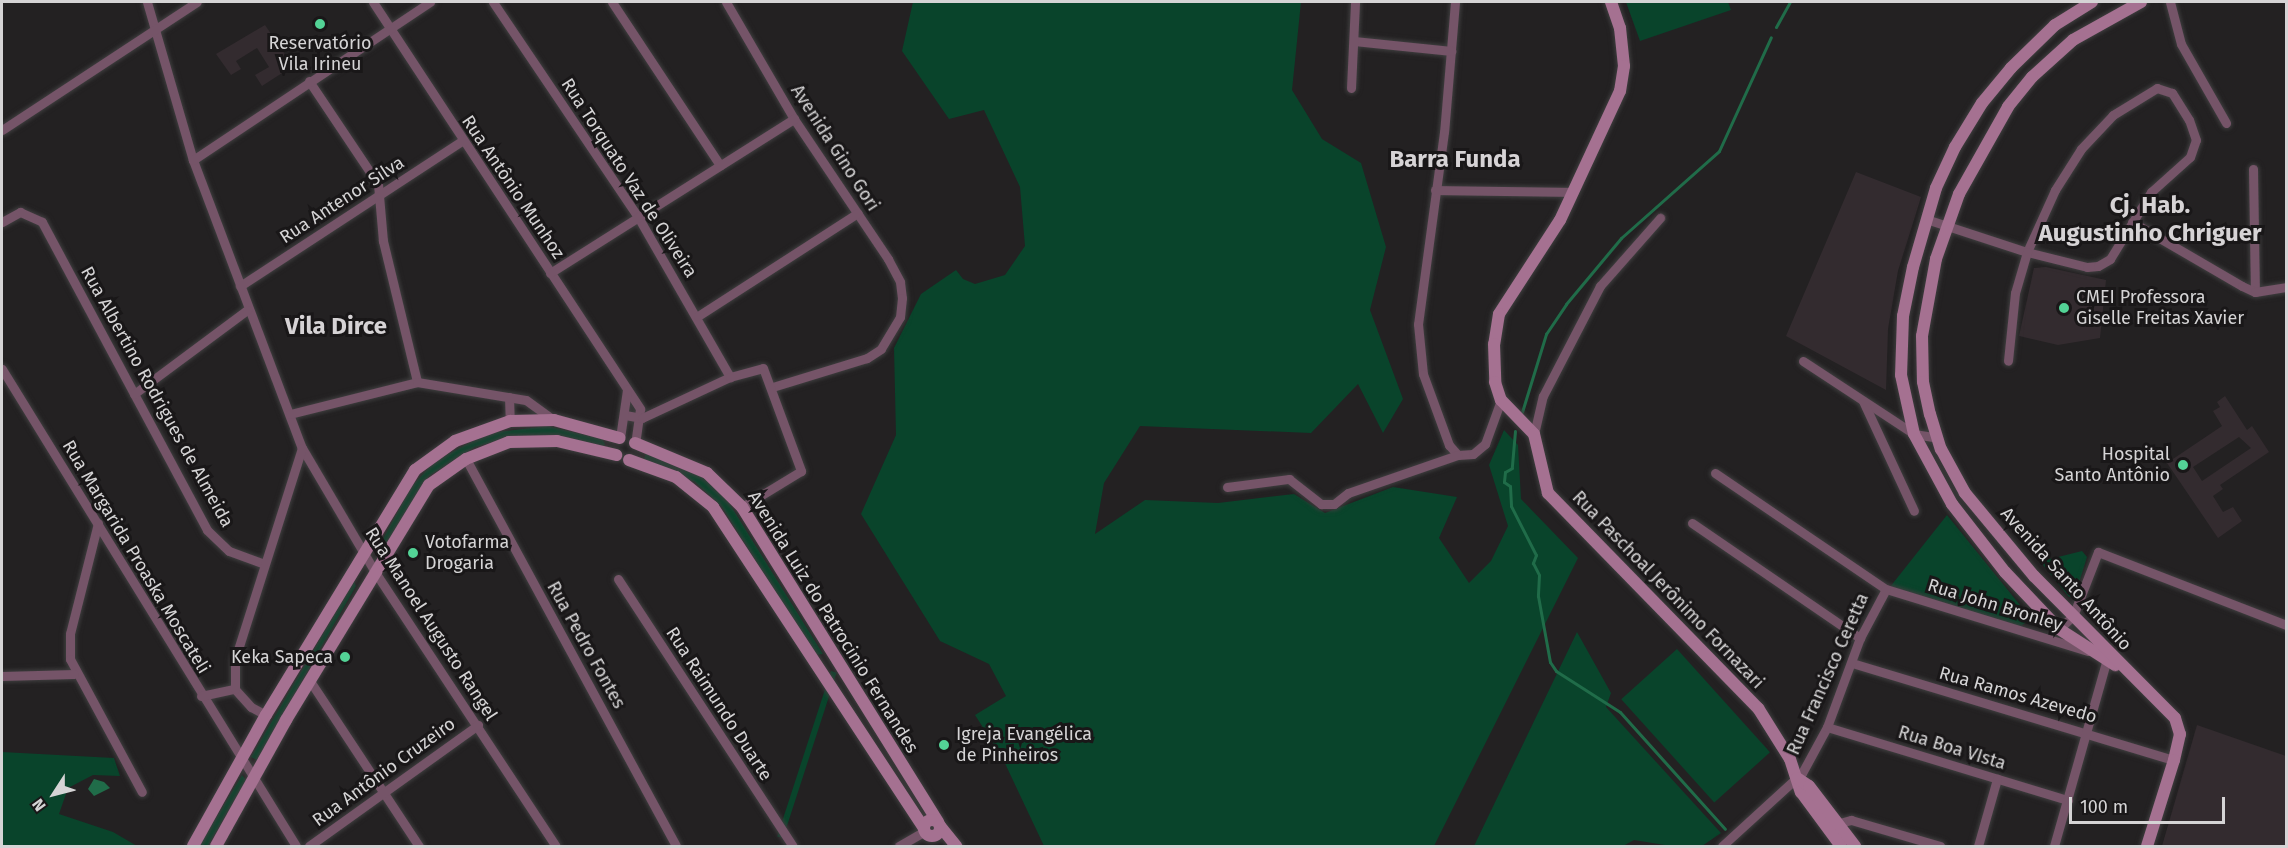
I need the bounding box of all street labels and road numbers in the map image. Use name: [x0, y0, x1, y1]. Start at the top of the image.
street label: Rua Torquato Vaz de Oliveira: [556, 74, 702, 282]
street label: Avenida Gino Gori: [786, 81, 884, 215]
street label: Rua Antônio Munhoz: [457, 111, 569, 263]
street label: Rua Antenor Silva: [276, 152, 408, 248]
street label: Rua Albertino Rodrigues de Almeida: [76, 263, 238, 531]
street label: Rua Margarida Proaska Moscateli: [58, 436, 214, 678]
street label: Avenida Luiz do Patrocinio Fernandes: [743, 487, 923, 757]
street label: Rua Paschoal Jerônimo Fornazari: [1568, 487, 1768, 693]
street label: Avenida Santo Antônio: [1996, 503, 2136, 655]
street label: Rua Manoel Augusto Rangel: [360, 523, 502, 725]
street label: Rua John Bronley: [1925, 574, 2065, 636]
street label: Rua Pedro Fontes: [542, 578, 630, 712]
street label: Rua Francisco Ceretta: [1783, 590, 1873, 758]
street label: Rua Raimundo Duarte: [661, 623, 777, 785]
street label: Rua Ramos Azevedo: [1937, 662, 2099, 728]
street label: Rua Antônio Cruzeiro: [308, 713, 460, 831]
street label: Rua Boa VIsta: [1895, 721, 2009, 775]

